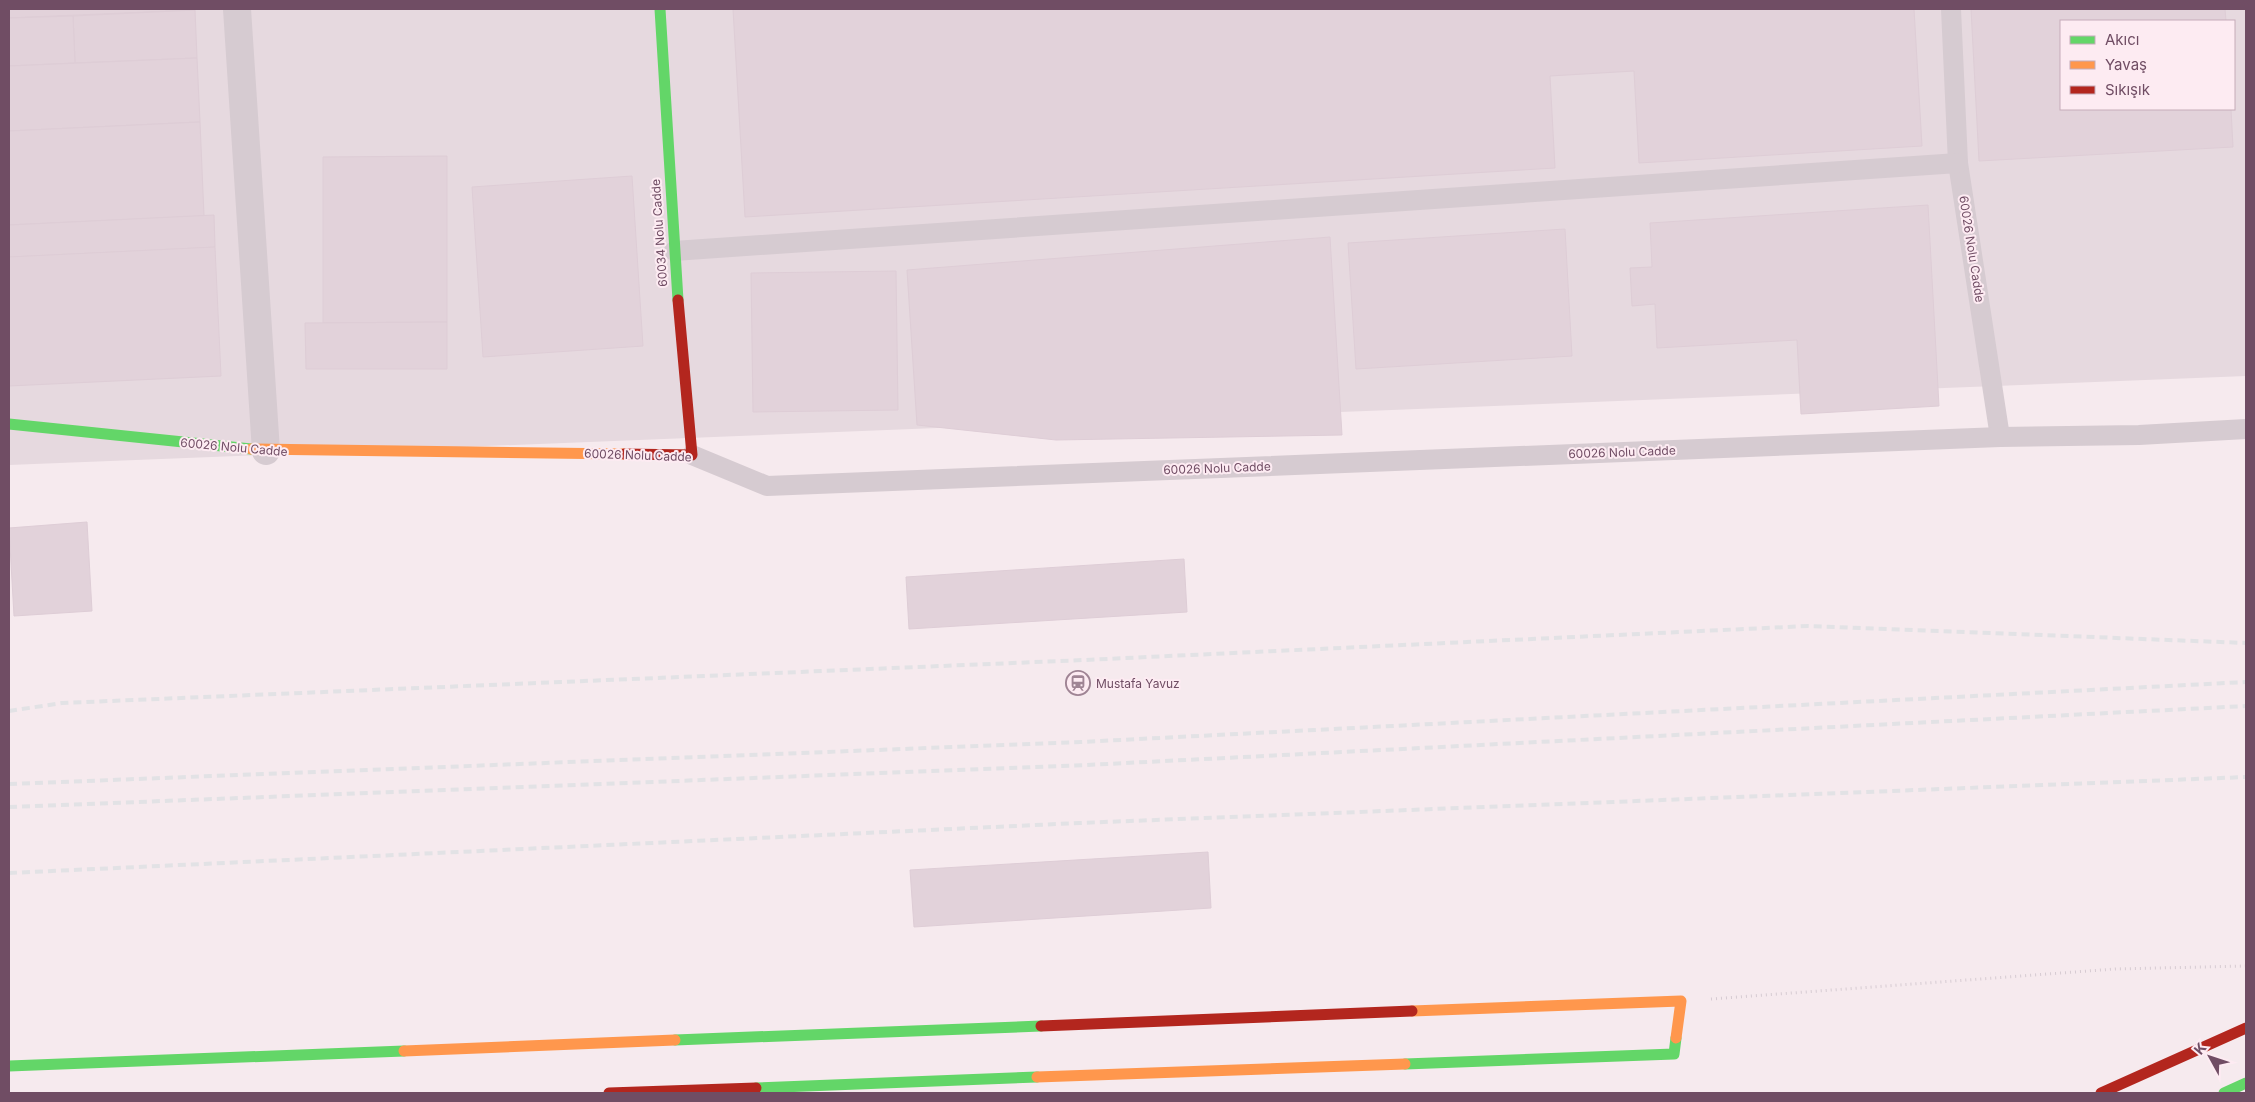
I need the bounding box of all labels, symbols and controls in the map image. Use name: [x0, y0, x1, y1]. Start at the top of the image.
legend: [2060, 20, 2235, 110]
text: Akıcı: [2105, 30, 2139, 49]
text: Yavaş: [2105, 55, 2147, 74]
text: Sıkışık: [2105, 80, 2151, 99]
street label: 60034 Nolu Cadde: [648, 179, 670, 287]
street label: 60026 Nolu Cadde: [1956, 195, 1988, 303]
street label: 60026 Nolu Cadde: [180, 435, 288, 459]
street label: 60026 Nolu Cadde: [1568, 443, 1676, 461]
street label: 60026 Nolu Cadde: [584, 446, 692, 464]
street label: 60026 Nolu Cadde: [1163, 459, 1271, 477]
station icon: Mustafa Yavuz: [1065, 670, 1091, 696]
place label: Mustafa Yavuz: [1096, 676, 1180, 691]
north arrow: [2185, 1032, 2235, 1082]
text: K: [2190, 1039, 2209, 1058]

